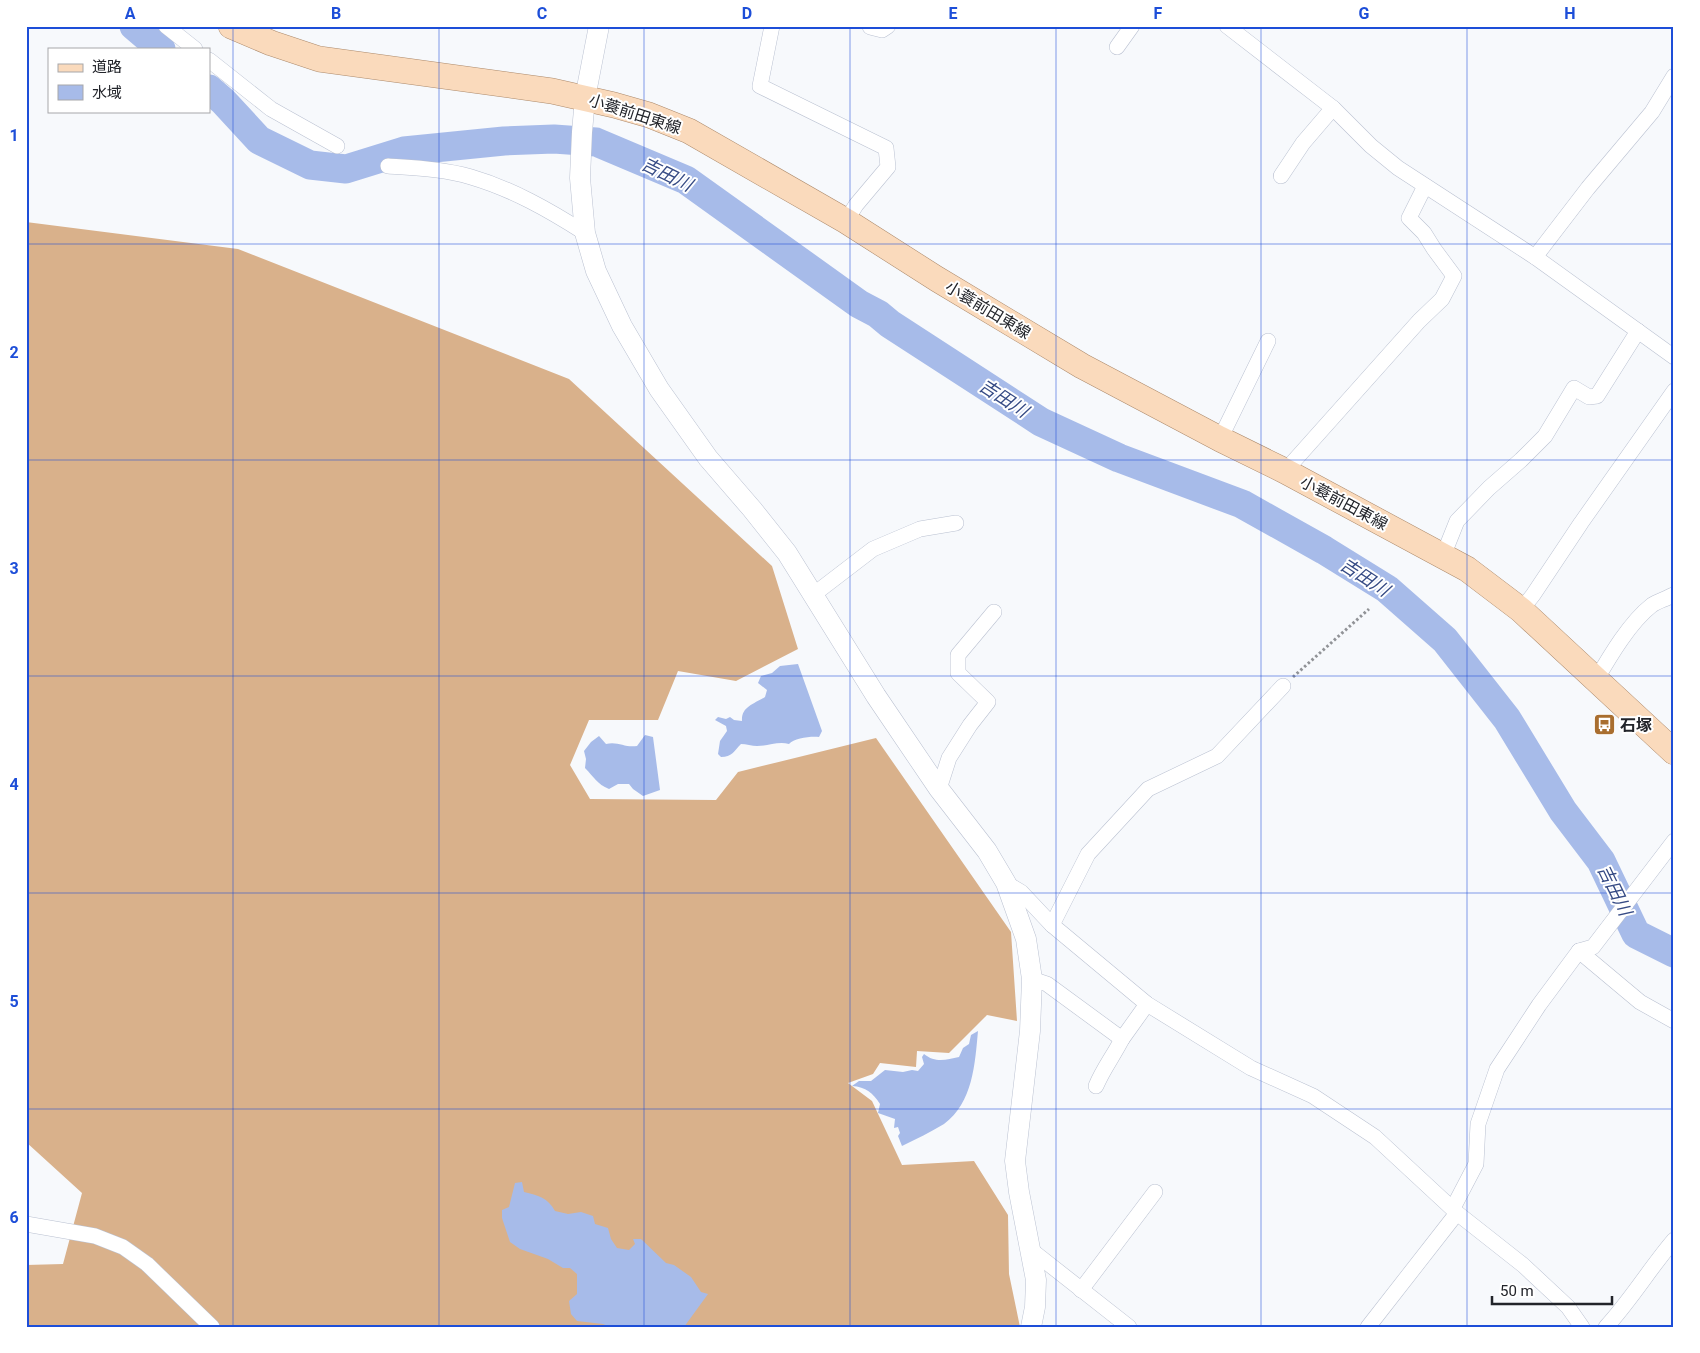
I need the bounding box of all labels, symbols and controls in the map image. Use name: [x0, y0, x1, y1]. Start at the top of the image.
text: A: [125, 4, 136, 23]
text: B: [331, 4, 341, 23]
text: C: [537, 4, 547, 23]
text: D: [742, 4, 752, 23]
text: E: [949, 4, 958, 23]
text: F: [1154, 4, 1163, 23]
text: G: [1359, 4, 1370, 23]
text: H: [1564, 4, 1576, 23]
legend: [48, 48, 210, 112]
text: 道路: [92, 58, 122, 76]
text: 水域: [92, 84, 122, 102]
street label: 小蓑前田東線: [586, 90, 684, 138]
text: 1: [9, 126, 19, 145]
water label: 吉田川: [638, 153, 698, 196]
street label: 小蓑前田東線: [942, 277, 1034, 343]
text: 2: [9, 343, 19, 362]
water label: 吉田川: [976, 374, 1034, 423]
street label: 小蓑前田東線: [1297, 472, 1391, 534]
water label: 吉田川: [1337, 553, 1395, 602]
text: 3: [9, 559, 19, 578]
bus stop icon: 石塚: [1592, 713, 1616, 737]
place label: 石塚: [1620, 716, 1652, 735]
text: 4: [9, 775, 19, 794]
water label: 吉田川: [1594, 861, 1637, 921]
text: 5: [9, 992, 19, 1011]
text: 6: [9, 1208, 19, 1227]
scale bar: [1492, 1273, 1612, 1305]
text: 50 m: [1500, 1282, 1534, 1300]

